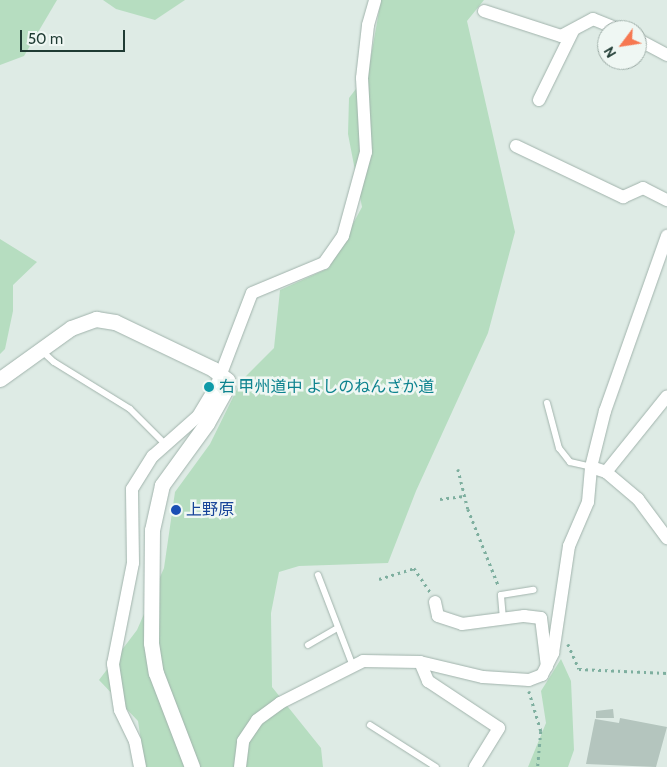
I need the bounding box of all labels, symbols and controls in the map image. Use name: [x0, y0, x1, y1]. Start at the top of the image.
scale bar: [22, 20, 128, 52]
north arrow: [597, 20, 647, 70]
text: 50 m: [28, 30, 63, 48]
text: N: [600, 43, 620, 61]
place label: 右 甲州道中 よしのねんざか道: [219, 377, 434, 397]
marker: 右 甲州道中 よしのねんざか道: [203, 381, 215, 393]
place label: 上野原: [186, 500, 234, 520]
marker: 上野原: [170, 504, 182, 516]

